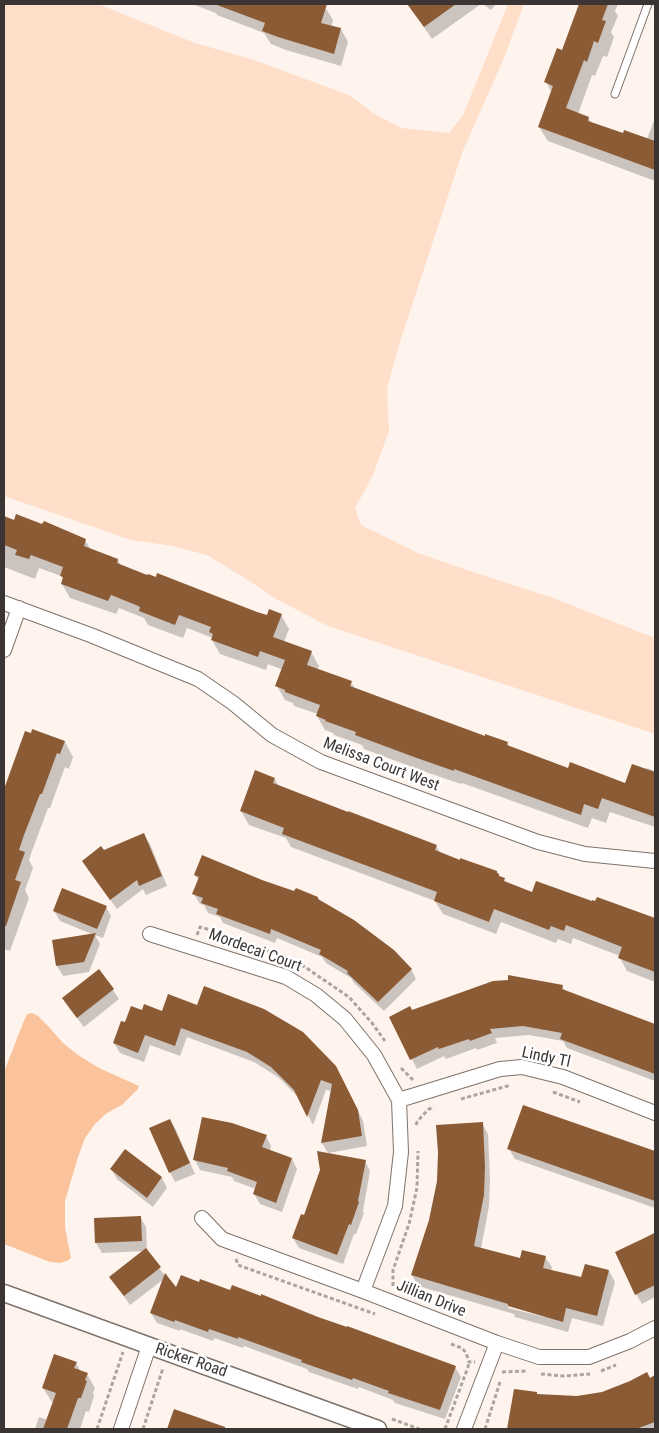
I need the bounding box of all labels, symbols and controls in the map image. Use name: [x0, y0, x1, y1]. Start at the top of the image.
street label: Melissa Court West: [320, 734, 442, 796]
street label: Mordecai Court: [206, 925, 304, 977]
street label: Lindy Tl: [520, 1043, 572, 1073]
street label: Jillian Drive: [393, 1276, 469, 1322]
street label: Ricker Road: [153, 1340, 229, 1382]

